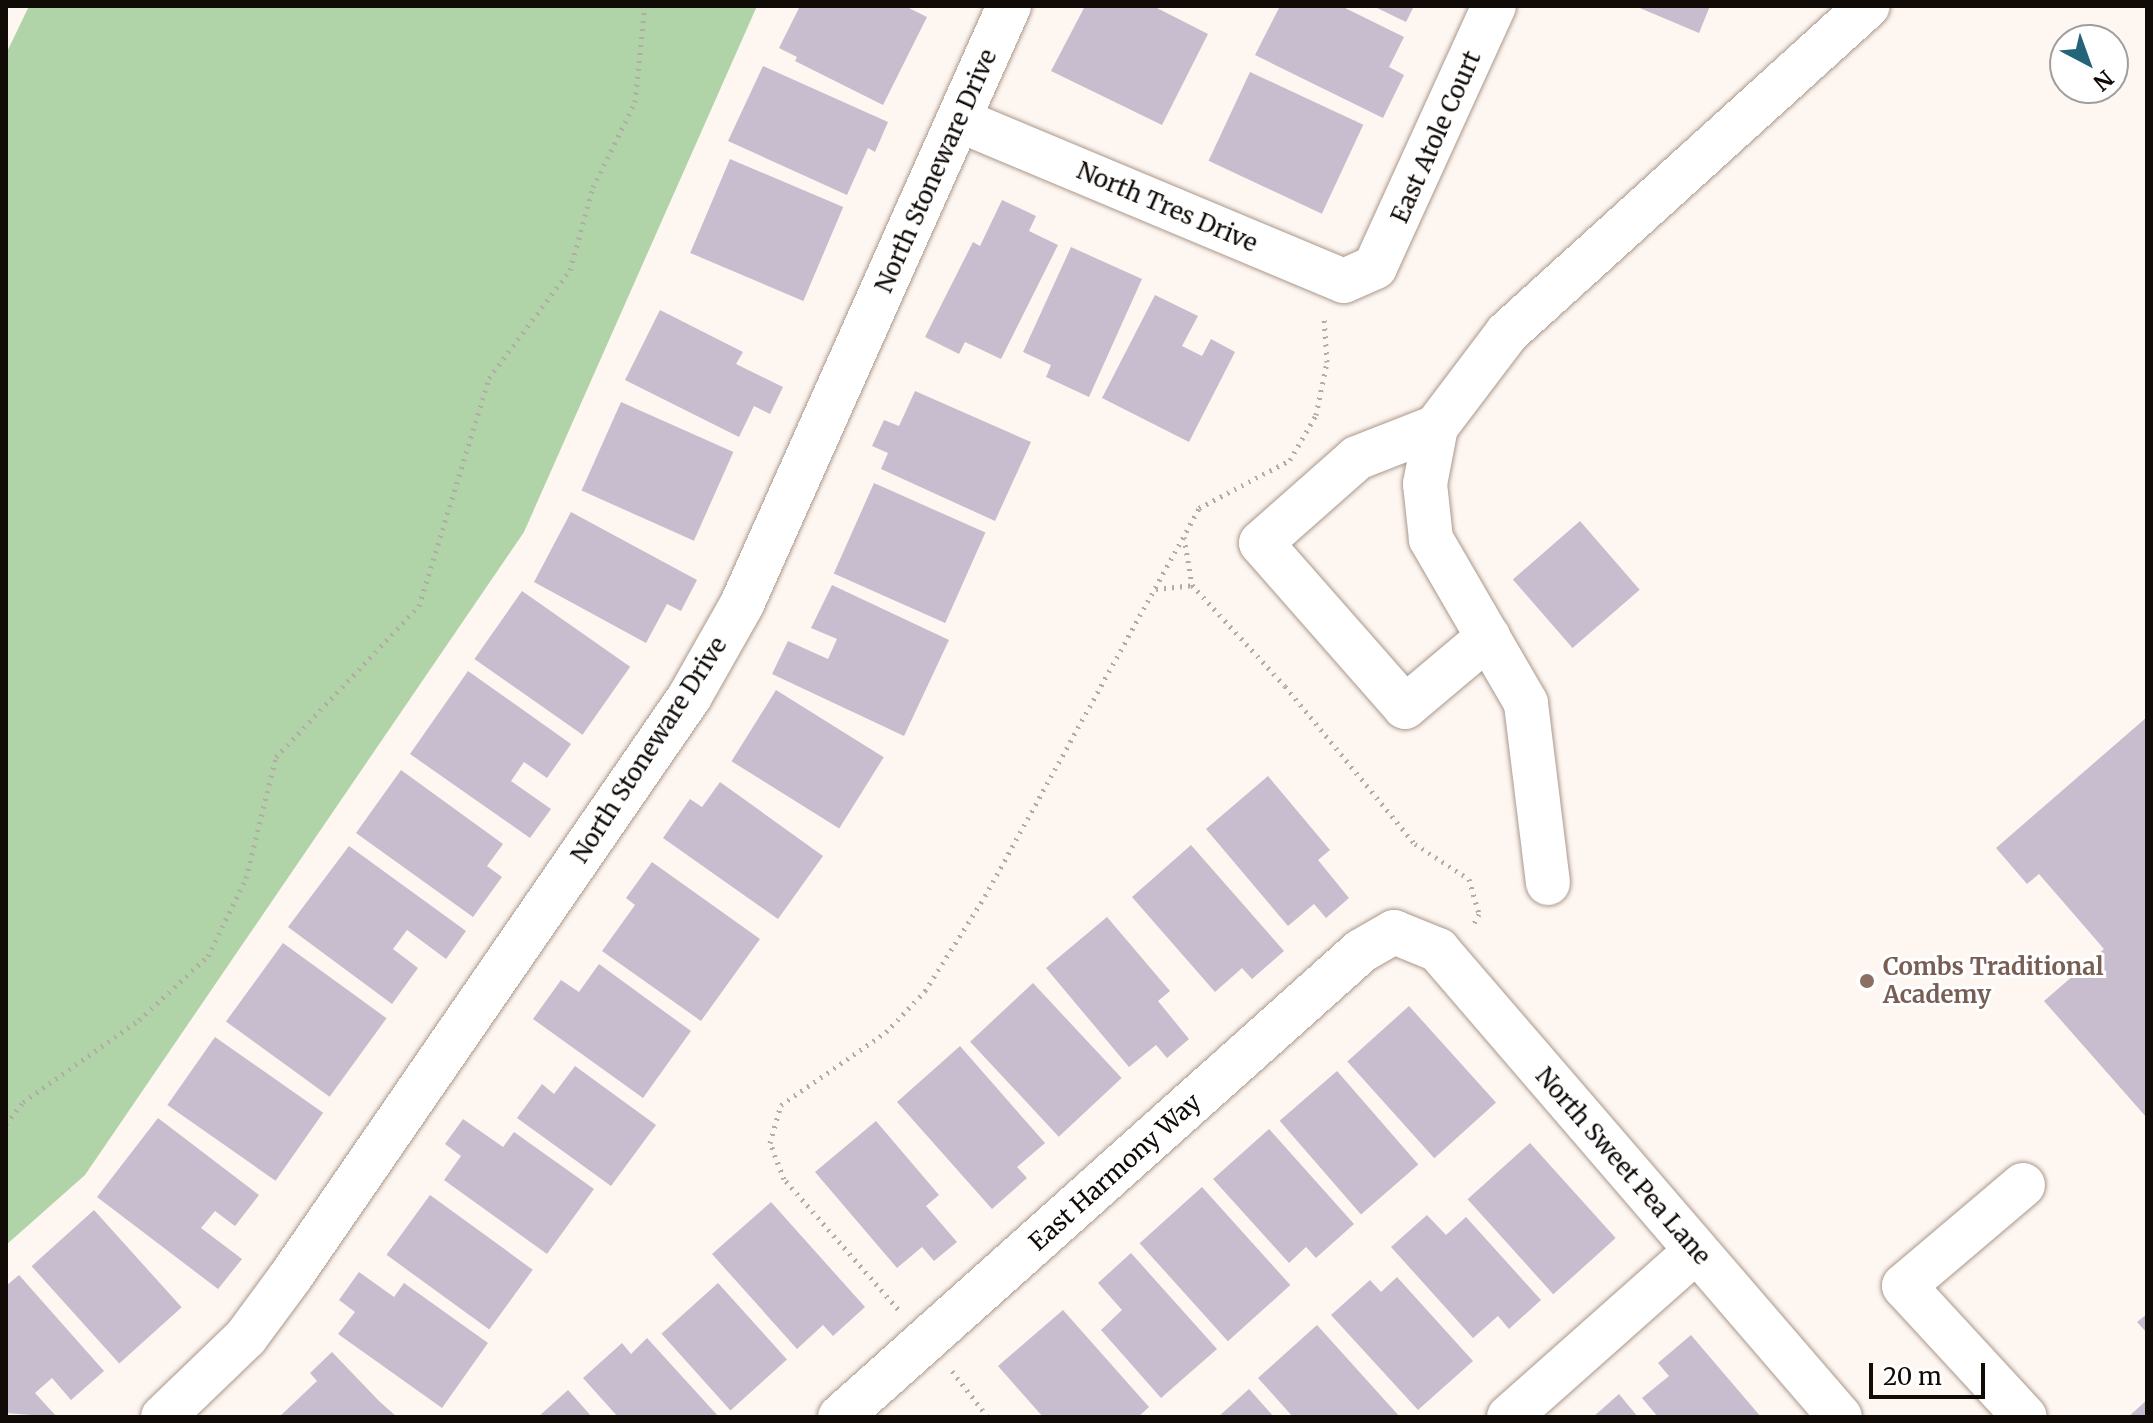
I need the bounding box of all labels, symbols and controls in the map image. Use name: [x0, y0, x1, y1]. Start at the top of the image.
north arrow: [2049, 24, 2129, 104]
street label: North Stoneware Drive: [869, 45, 1003, 297]
street label: East Atole Court: [1385, 47, 1487, 227]
text: N: [2088, 64, 2119, 97]
street label: North Tres Drive: [1072, 156, 1262, 258]
street label: North Stoneware Drive: [565, 632, 733, 868]
place label: Combs Traditional Academy: [1883, 953, 2103, 1009]
marker: Combs Traditional Academy: [1858, 972, 1876, 990]
street label: North Sweet Pea Lane: [1530, 1062, 1716, 1270]
street label: East Harmony Way: [1023, 1087, 1207, 1257]
scale bar: [1873, 1347, 1989, 1397]
text: 20 m: [1883, 1361, 1942, 1392]

